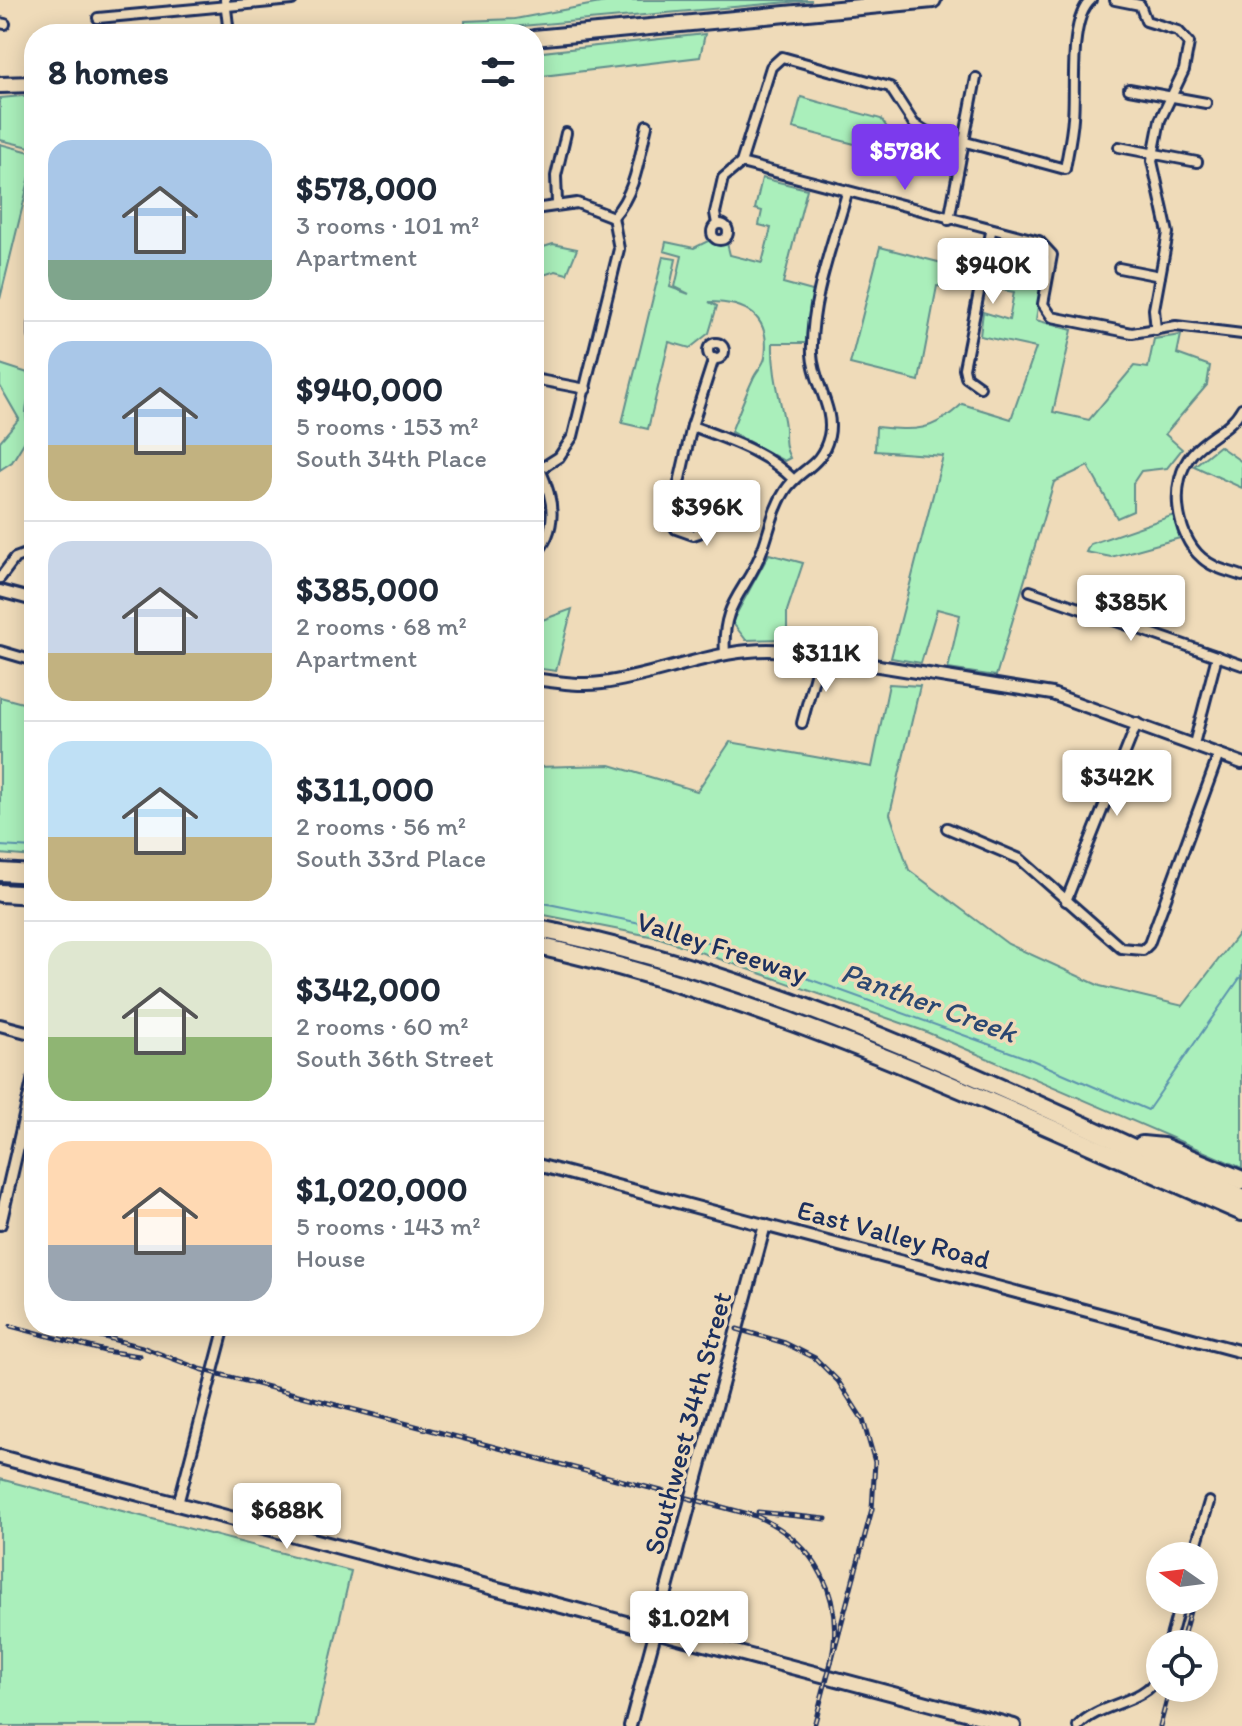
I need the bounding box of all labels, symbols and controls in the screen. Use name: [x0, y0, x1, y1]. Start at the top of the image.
icon: filters: [476, 50, 520, 94]
text: 8 homes: [48, 52, 169, 93]
pin: $578K: [849, 124, 961, 192]
text: $578K: [870, 134, 940, 166]
text: $578,000: [296, 168, 437, 209]
icon: home: [112, 172, 208, 268]
text: 3 rooms · 101 m²: [296, 209, 479, 241]
pin: $940K: [937, 238, 1049, 306]
text: Apartment: [296, 241, 417, 273]
text: $940K: [955, 248, 1031, 280]
text: $940,000: [296, 369, 443, 410]
icon: home: [112, 373, 208, 469]
text: 5 rooms · 153 m²: [296, 410, 479, 442]
text: South 34th Place: [296, 442, 487, 474]
pin: $396K: [651, 480, 763, 548]
text: $396K: [671, 490, 743, 522]
text: $385,000: [296, 569, 439, 610]
icon: home: [112, 573, 208, 669]
pin: $385K: [1075, 575, 1187, 643]
text: $385K: [1095, 585, 1167, 617]
text: 2 rooms · 68 m²: [296, 610, 467, 642]
pin: $311K: [770, 626, 882, 694]
text: $311K: [792, 636, 860, 668]
text: Apartment: [296, 642, 417, 674]
pin: $342K: [1061, 750, 1173, 818]
text: $342K: [1080, 760, 1154, 792]
text: $311,000: [296, 769, 434, 810]
icon: home: [112, 773, 208, 869]
text: 2 rooms · 56 m²: [296, 810, 466, 842]
text: South 33rd Place: [296, 842, 486, 874]
street label: Valley Freeway: [633, 904, 811, 990]
water label: Panther Creek: [836, 953, 1023, 1051]
text: $342,000: [296, 969, 441, 1010]
icon: home: [112, 973, 208, 1069]
text: 2 rooms · 60 m²: [296, 1010, 469, 1042]
text: South 36th Street: [296, 1042, 494, 1074]
text: $1,020,000: [296, 1169, 468, 1210]
icon: home: [112, 1173, 208, 1269]
street label: East Valley Road: [794, 1192, 994, 1276]
text: 5 rooms · 143 m²: [296, 1210, 481, 1242]
text: House: [296, 1242, 366, 1274]
street label: Southwest 34th Street: [636, 1288, 738, 1558]
pin: $688K: [231, 1483, 343, 1551]
text: $688K: [251, 1493, 323, 1525]
north arrow: [1146, 1542, 1218, 1614]
map controls: [1146, 1542, 1218, 1702]
pin: $1.02M: [624, 1591, 754, 1659]
text: $1.02M: [648, 1601, 730, 1633]
button: locate: [1146, 1630, 1218, 1702]

